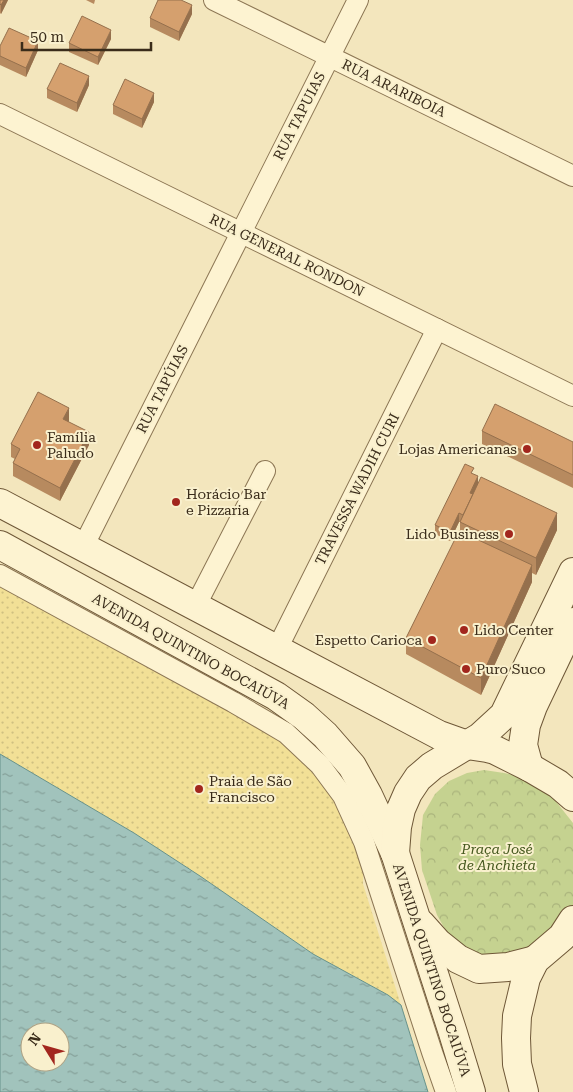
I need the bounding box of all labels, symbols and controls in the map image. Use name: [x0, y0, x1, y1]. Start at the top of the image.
scale bar: [22, 20, 151, 52]
text: 50 m: [30, 28, 65, 46]
street label: RUA ARARIBOIA: [340, 56, 449, 120]
street label: RUA TAPUIAS: [270, 69, 328, 163]
street label: RUA GENERAL RONDON: [207, 210, 367, 300]
street label: RUA TAPÚIAS: [133, 342, 191, 436]
street label: TRAVESSA WADIH CURI: [312, 410, 402, 568]
place label: Família Paludo: [47, 429, 96, 461]
marker: Família Paludo: [31, 439, 43, 451]
place label: Lojas Americanas: [399, 441, 517, 457]
marker: Lojas Americanas: [521, 443, 533, 455]
place label: Horácio Bar e Pizzaria: [186, 486, 266, 518]
marker: Horácio Bar e Pizzaria: [170, 496, 182, 508]
place label: Lido Business: [406, 526, 499, 542]
marker: Lido Business: [503, 528, 515, 540]
street label: AVENIDA QUINTINO BOCAIÚVA: [90, 590, 293, 712]
place label: Lido Center: [474, 622, 554, 638]
marker: Lido Center: [458, 624, 470, 636]
place label: Espetto Carioca: [315, 632, 422, 648]
marker: Espetto Carioca: [426, 634, 438, 646]
place label: Puro Suco: [476, 661, 546, 677]
marker: Puro Suco: [460, 663, 472, 675]
place label: Praia de São Francisco: [209, 773, 292, 805]
marker: Praia de São Francisco: [193, 783, 205, 795]
park label: Praça José de Anchieta: [458, 841, 536, 873]
street label: AVENIDA QUINTINO BOCAIÚVA: [390, 862, 474, 1079]
north arrow: [20, 1022, 70, 1072]
text: N: [25, 1030, 44, 1048]

